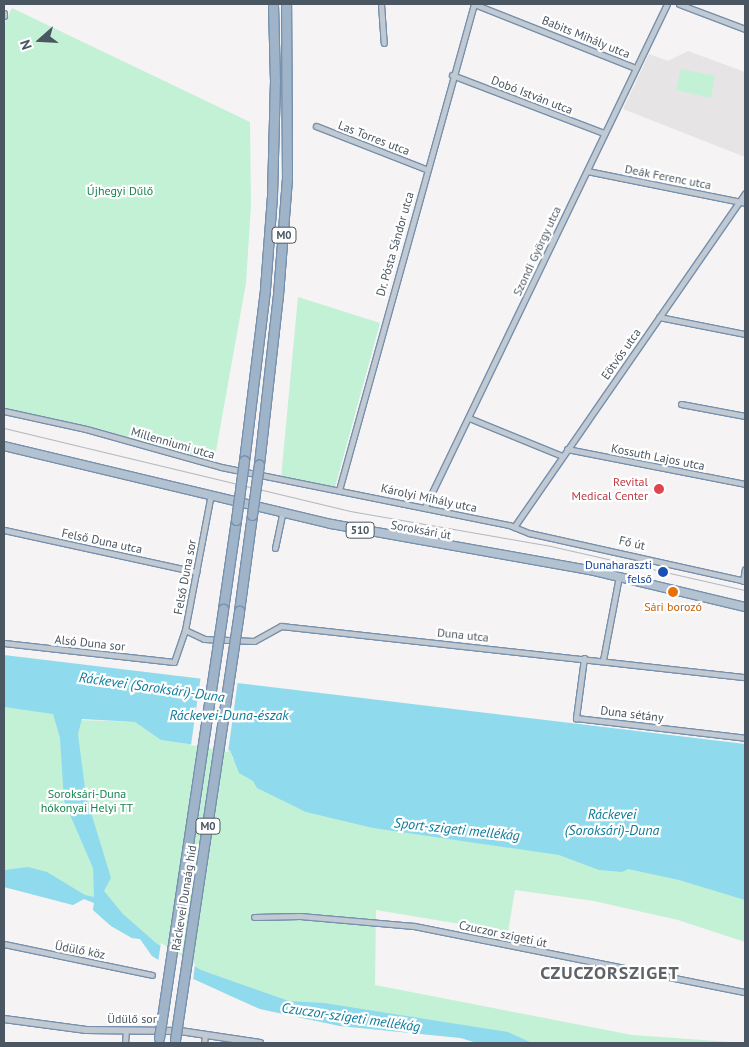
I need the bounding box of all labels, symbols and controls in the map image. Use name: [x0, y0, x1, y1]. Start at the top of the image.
street label: Babits Mihály utca: [540, 13, 632, 61]
north arrow: [15, 15, 65, 65]
text: N: [16, 38, 36, 52]
street label: Dobó István utca: [489, 73, 575, 117]
street label: Las Torres utca: [336, 118, 412, 158]
street label: Deák Ferenc utca: [623, 162, 713, 192]
park label: Újhegyi Dűlő: [87, 184, 153, 198]
street label: Dr. Pósta Sándor utca: [373, 190, 417, 298]
street label: Szondi György utca: [510, 204, 564, 298]
road number: M0: [270, 226, 298, 244]
street label: Eötvös utca: [598, 326, 644, 382]
street label: Millenniumi utca: [129, 424, 217, 462]
street label: Kossuth Lajos utca: [610, 441, 706, 473]
place label: Revital Medical Center: [571, 475, 648, 503]
street label: Károlyi Mihály utca: [379, 481, 479, 515]
marker: Revital Medical Center: [652, 482, 666, 496]
street label: Soroksári út: [390, 518, 452, 542]
road number: 510: [345, 522, 375, 538]
street label: Felső Duna utca: [60, 525, 144, 557]
street label: Fő út: [618, 533, 646, 553]
street label: Felső Duna sor: [171, 538, 199, 616]
place label: Dunaharaszti felső: [585, 558, 652, 586]
marker: Dunaharaszti felső: [656, 565, 670, 579]
marker: Sári borozó: [667, 586, 679, 598]
place label: Sári borozó: [644, 600, 702, 614]
street label: Duna utca: [436, 625, 490, 645]
street label: Alsó Duna sor: [54, 632, 126, 654]
water label: Ráckevei (Soroksári)-Duna: [78, 668, 226, 706]
street label: Duna sétány: [600, 703, 664, 725]
water label: Ráckevei-Duna-észak: [169, 707, 289, 723]
park label: Soroksári-Duna hókonyai Helyi TT: [41, 787, 133, 815]
water label: Ráckevei (Soroksári)-Duna: [565, 806, 659, 839]
water label: Sport-szigeti mellékág: [393, 814, 521, 844]
road number: M0: [194, 818, 222, 834]
street label: Ráckevei Dunaág híd: [169, 844, 199, 952]
street label: Czuczor szigeti út: [458, 918, 548, 950]
street label: Üdülő köz: [54, 938, 106, 962]
district label: CZUCZORSZIGET: [539, 962, 681, 984]
water label: Czuczor-szigeti mellékág: [281, 999, 421, 1035]
street label: Üdülő sor: [107, 1012, 157, 1026]

